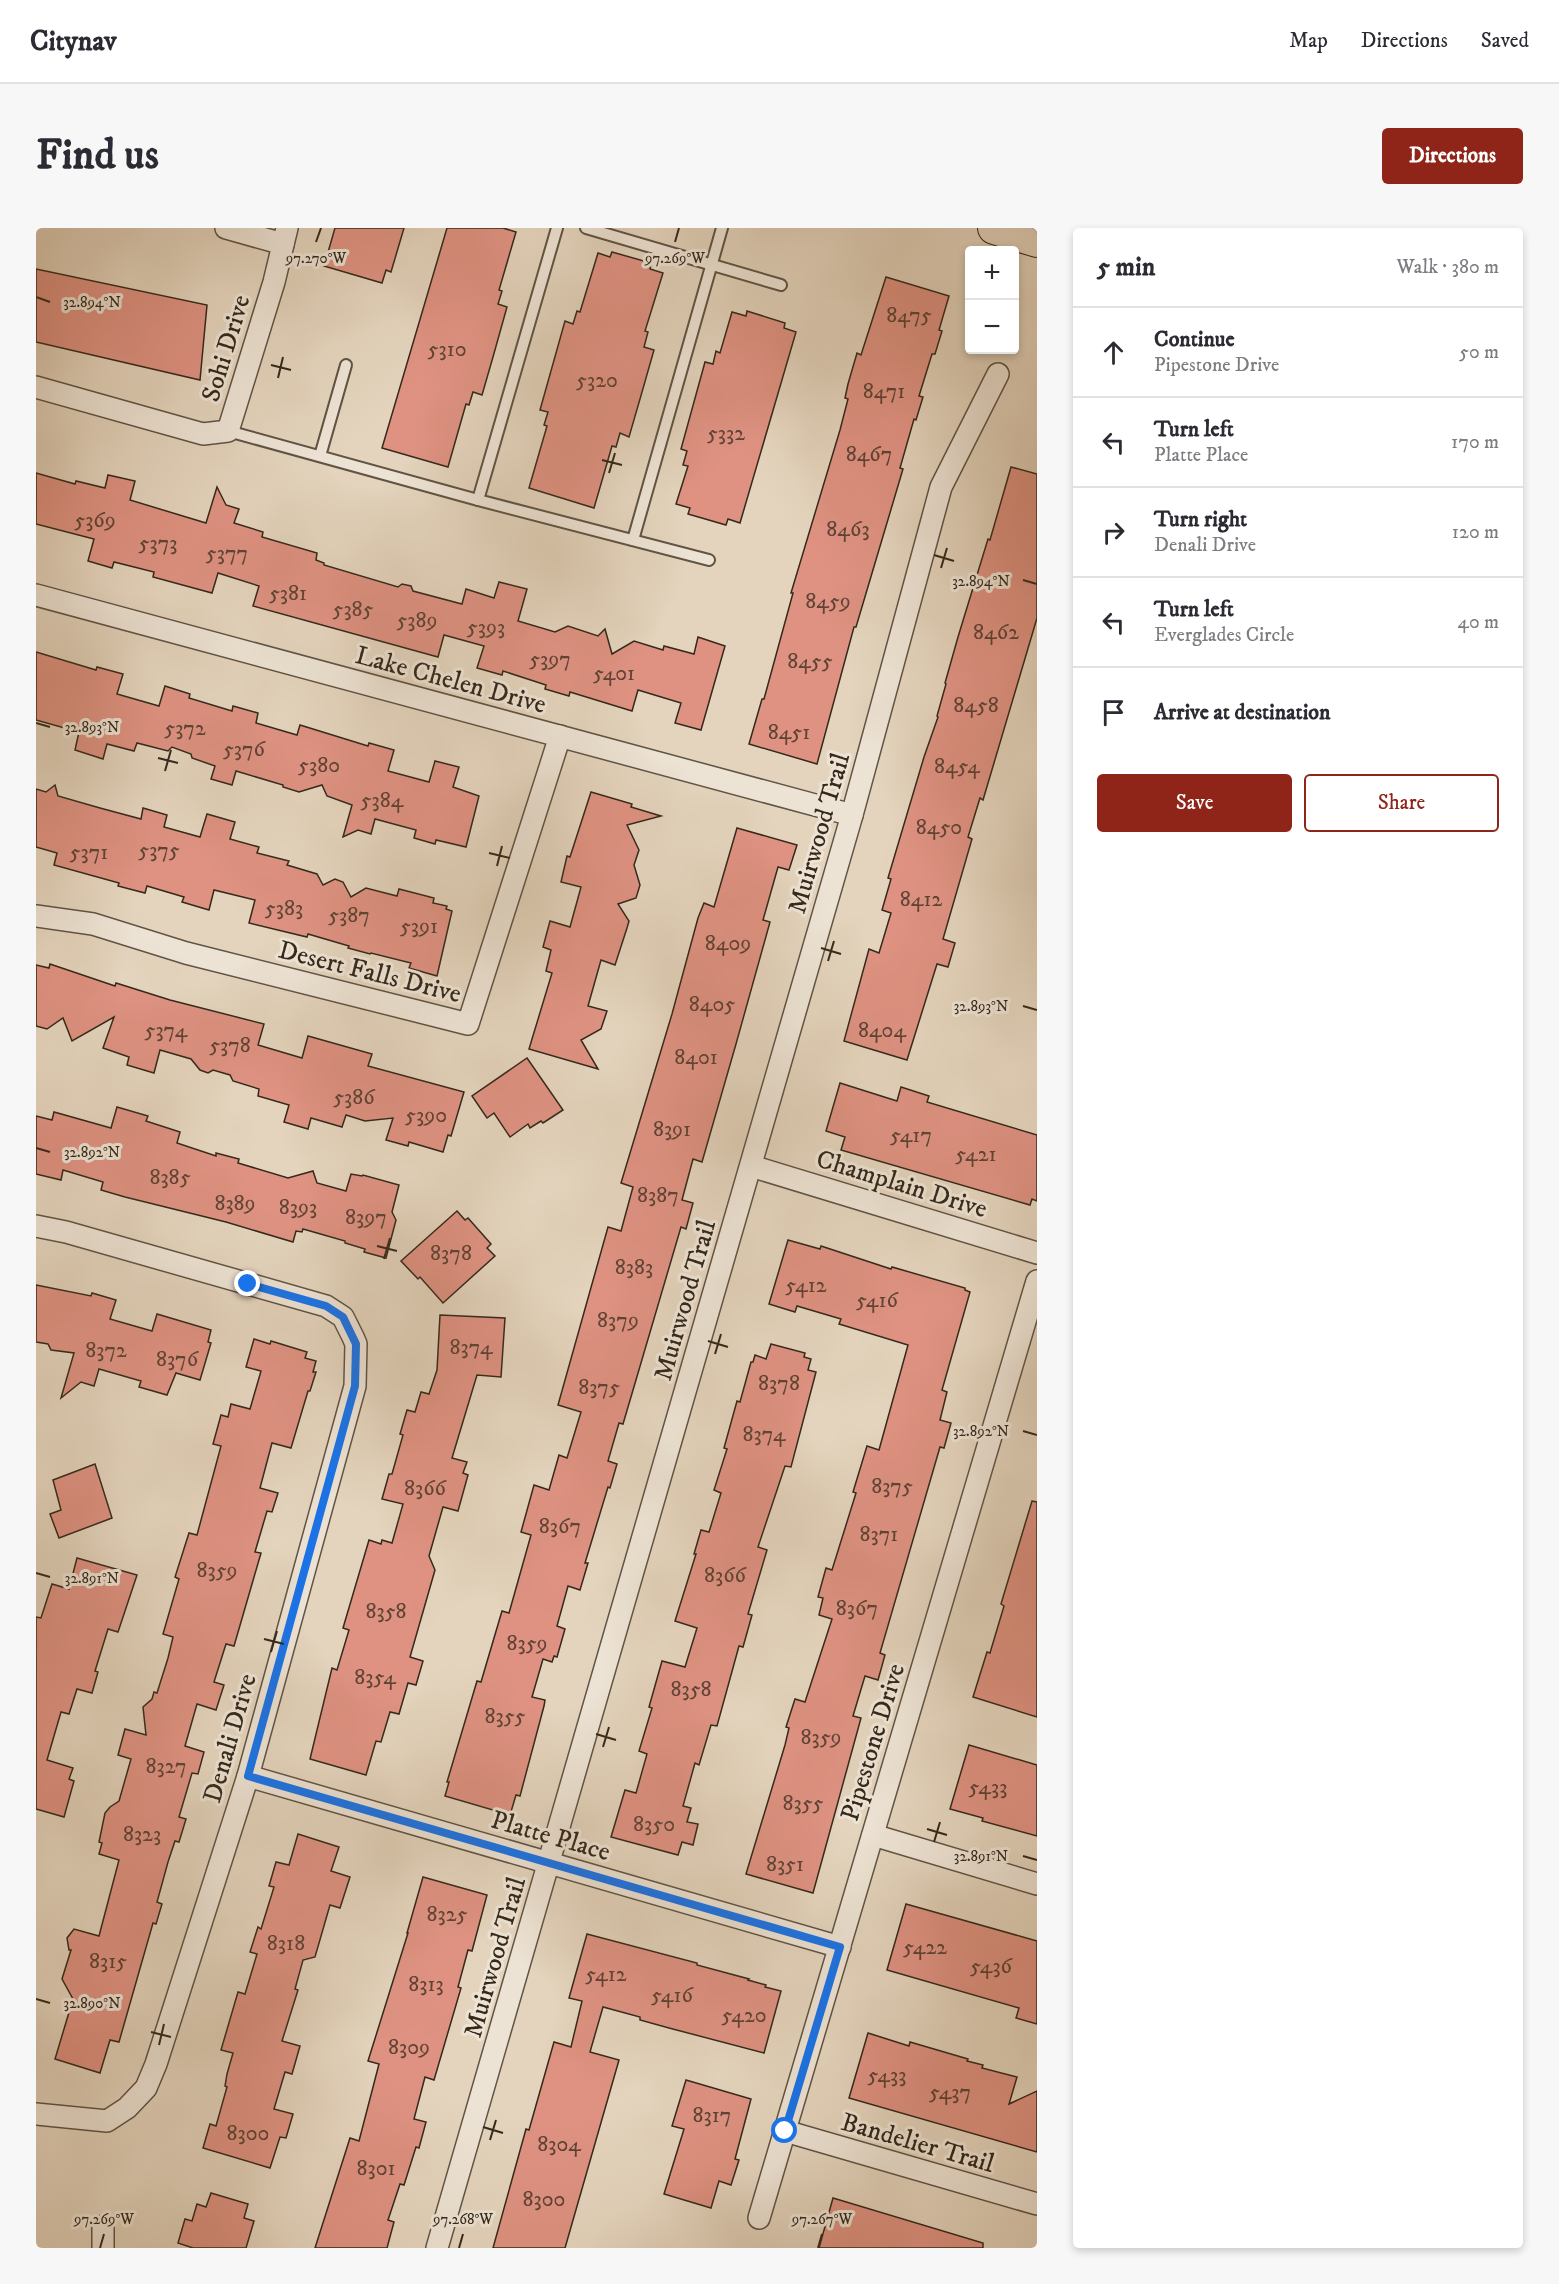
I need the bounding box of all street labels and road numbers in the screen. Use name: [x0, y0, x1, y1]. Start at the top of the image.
street label: Sohi Drive: [195, 291, 258, 406]
street label: Lake Chelen Drive: [352, 639, 550, 722]
street label: Muirwood Trail: [781, 749, 858, 917]
street label: Desert Falls Drive: [275, 934, 464, 1011]
street label: Champlain Drive: [812, 1143, 991, 1226]
street label: Muirwood Trail: [647, 1216, 724, 1384]
street label: Pipestone Drive: [834, 1660, 913, 1825]
street label: Denali Drive: [196, 1670, 265, 1807]
street label: Platte Place: [487, 1804, 614, 1869]
street label: Muirwood Trail: [457, 1873, 534, 2041]
street label: Bandelier Trail: [837, 2106, 998, 2181]

